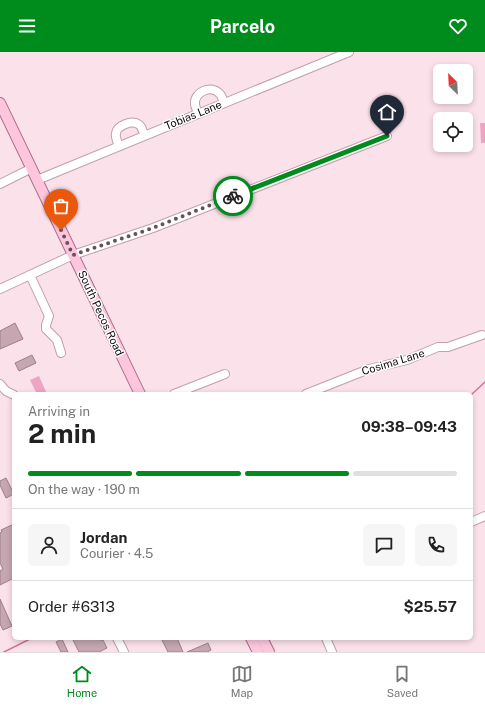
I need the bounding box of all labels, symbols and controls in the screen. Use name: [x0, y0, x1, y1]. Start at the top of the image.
icon: menu: [16, 15, 38, 37]
icon: heart: [447, 15, 469, 37]
text: Parcelo: [210, 16, 275, 37]
north arrow: [433, 64, 473, 104]
map controls: [433, 64, 473, 152]
pin: [370, 95, 404, 136]
street label: Tobias Lane: [163, 98, 223, 132]
icon: home: [376, 101, 398, 123]
button: locate: [433, 112, 473, 152]
courier: [213, 176, 253, 216]
icon: bike: [222, 185, 244, 207]
pin: [44, 189, 78, 230]
icon: bag: [50, 195, 72, 217]
street label: South Pecos Road: [76, 268, 126, 358]
street label: Cosima Lane: [360, 347, 426, 377]
text: Arriving in: [28, 404, 90, 419]
text: 2 min: [28, 418, 96, 449]
text: 09:38–09:43: [361, 418, 457, 435]
text: On the way · 190 m: [28, 482, 140, 497]
button: person: [28, 524, 70, 566]
button: chat: [363, 524, 405, 566]
button: phone: [415, 524, 457, 566]
text: Jordan: [80, 529, 127, 546]
text: Courier · 4.5: [80, 546, 153, 561]
text: Order #6313: [28, 598, 115, 615]
text: $25.57: [404, 598, 457, 615]
tab: Home: [67, 663, 97, 699]
tab: Map: [231, 663, 253, 699]
tab: Saved: [387, 663, 418, 699]

